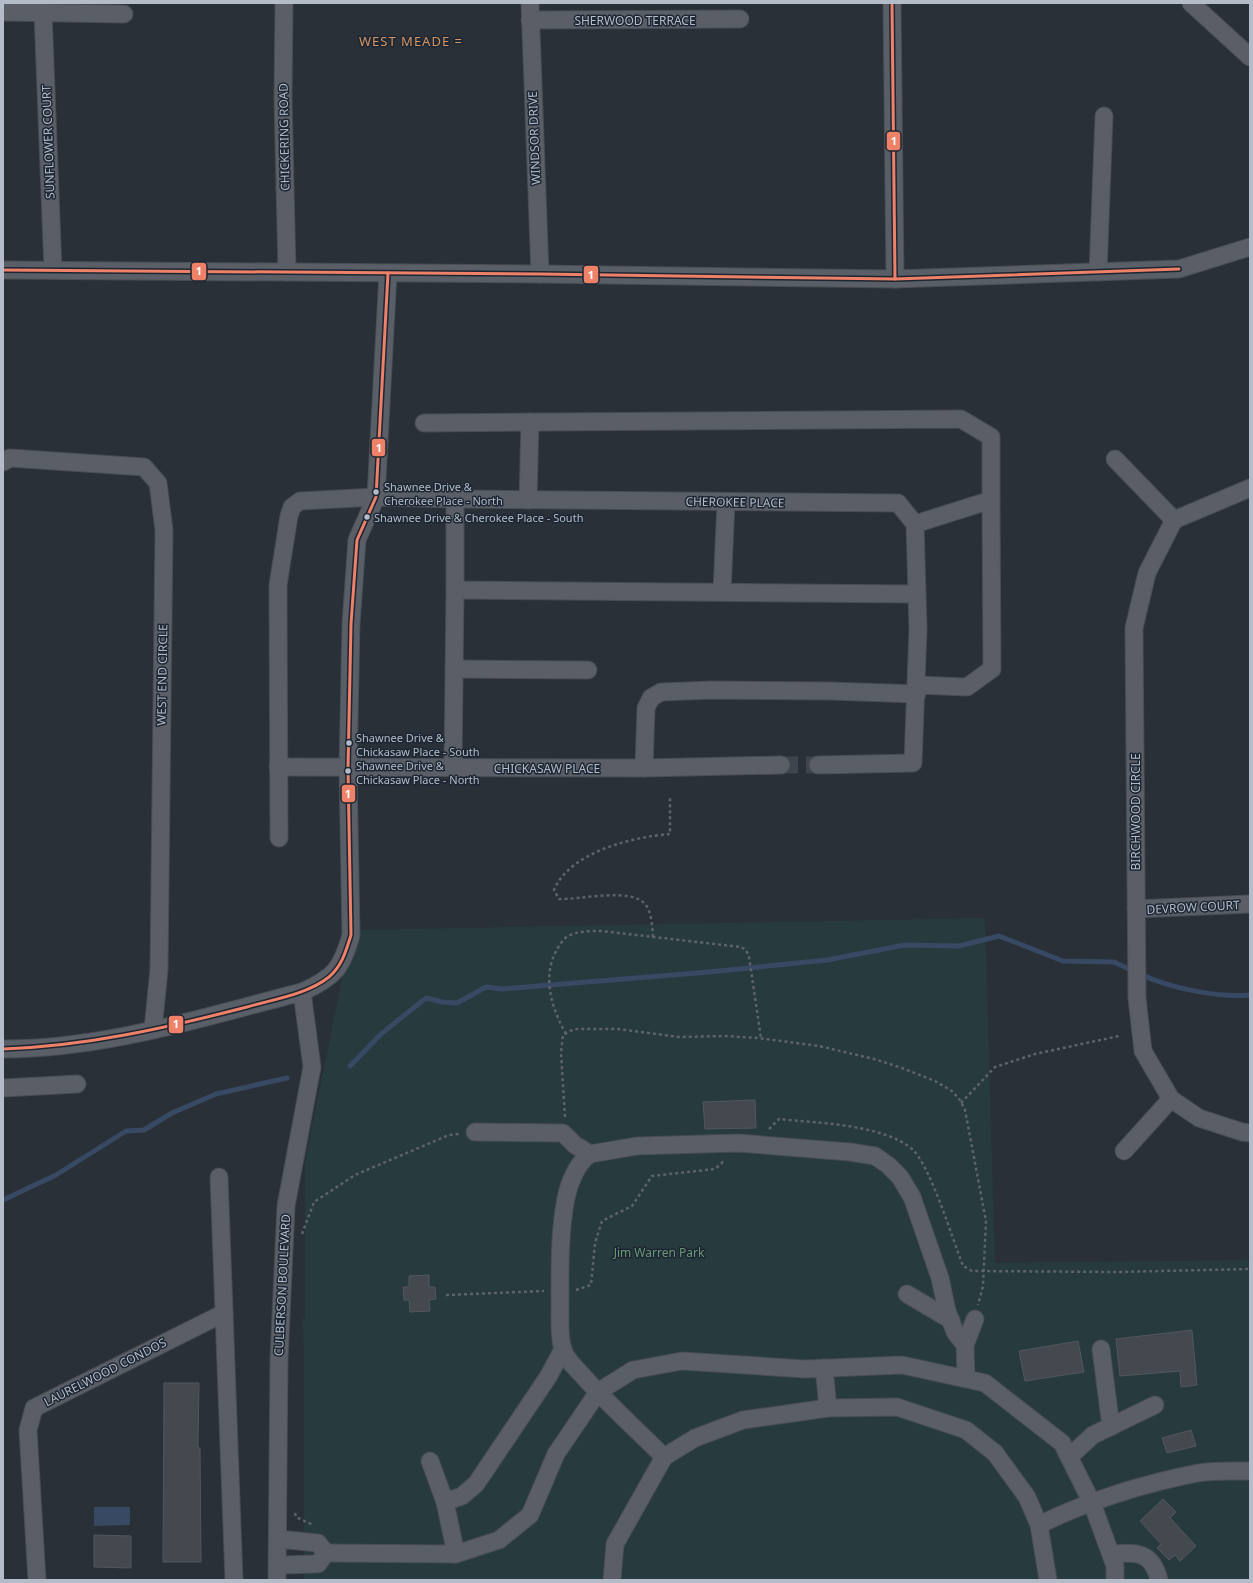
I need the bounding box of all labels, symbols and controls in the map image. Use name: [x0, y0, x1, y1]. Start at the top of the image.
street label: SHERWOOD TERRACE: [574, 12, 696, 29]
district label: WEST MEADE =: [359, 32, 463, 50]
street label: CHICKERING ROAD: [275, 83, 293, 191]
street label: SUNFLOWER COURT: [38, 84, 58, 199]
street label: WINDSOR DRIVE: [524, 91, 544, 185]
line badge: 1: [886, 131, 901, 151]
text: 1: [891, 133, 897, 148]
line badge: 1: [191, 262, 207, 281]
text: 1: [196, 263, 202, 278]
line badge: 1: [583, 265, 599, 284]
text: 1: [588, 267, 594, 282]
line badge: 1: [371, 438, 386, 457]
text: 1: [376, 440, 382, 455]
place label: Shawnee Drive & Cherokee Place - North: [384, 479, 503, 508]
marker: Shawnee Drive & Cherokee Place - North: [371, 487, 381, 497]
street label: CHEROKEE PLACE: [685, 493, 785, 511]
place label: Shawnee Drive & Cherokee Place - South: [374, 510, 583, 525]
marker: Shawnee Drive & Cherokee Place - South: [362, 512, 372, 522]
street label: WEST END CIRCLE: [153, 624, 171, 726]
place label: Shawnee Drive & Chickasaw Place - South: [356, 730, 480, 759]
marker: Shawnee Drive & Chickasaw Place - South: [344, 738, 354, 748]
street label: BIRCHWOOD CIRCLE: [1127, 753, 1144, 871]
place label: Shawnee Drive & Chickasaw Place - North: [356, 758, 480, 787]
street label: CHICKASAW PLACE: [494, 760, 600, 777]
marker: Shawnee Drive & Chickasaw Place - North: [343, 766, 353, 776]
line badge: 1: [341, 784, 356, 803]
text: 1: [345, 786, 351, 801]
street label: DEVROW COURT: [1146, 896, 1240, 918]
line badge: 1: [168, 1015, 184, 1034]
text: 1: [173, 1016, 179, 1031]
street label: CULBERSON BOULEVARD: [270, 1213, 294, 1357]
park label: Jim Warren Park: [613, 1244, 705, 1261]
street label: LAURELWOOD CONDOS: [41, 1334, 169, 1410]

